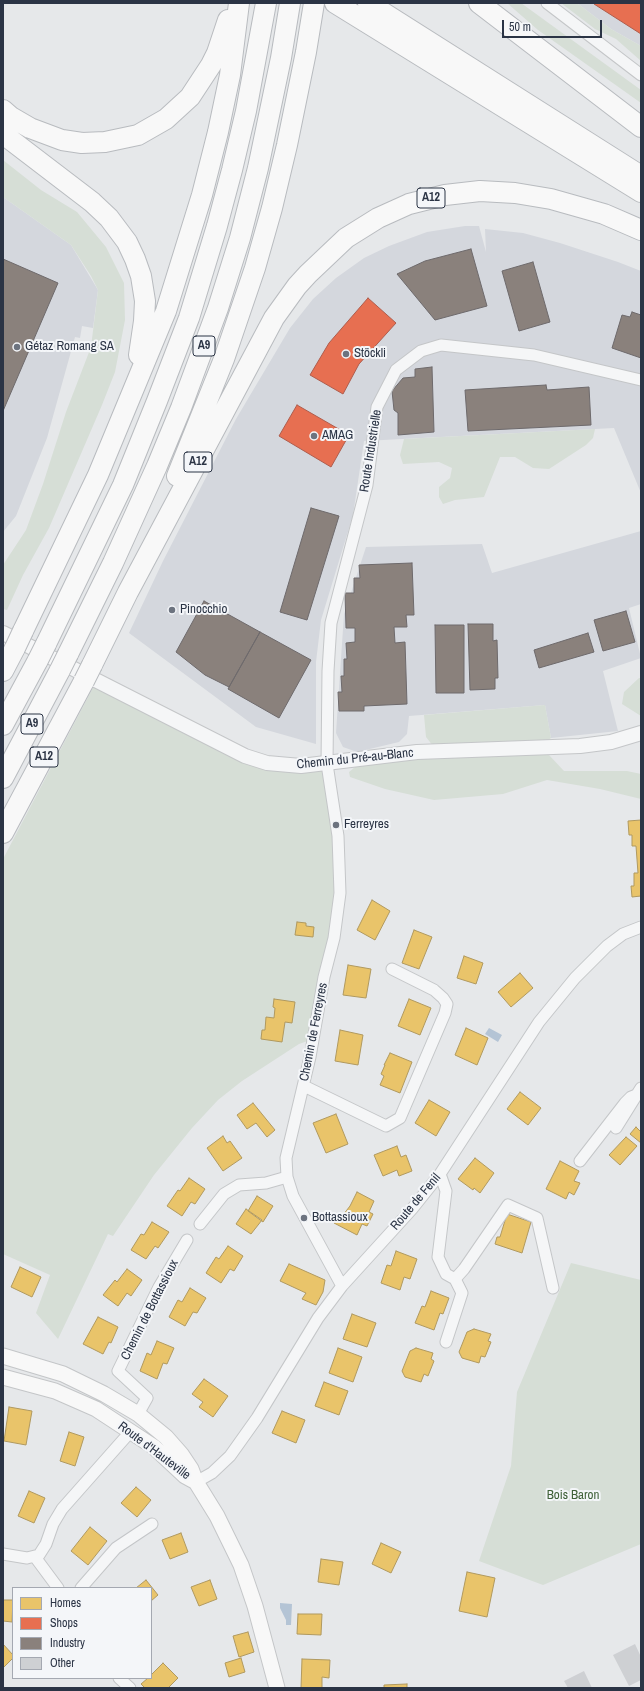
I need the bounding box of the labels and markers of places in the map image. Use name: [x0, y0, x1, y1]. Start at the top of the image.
place label: Gétaz Romang SA: [25, 339, 114, 355]
marker: Gétaz Romang SA: [12, 342, 22, 352]
place label: Stöckli: [354, 346, 386, 362]
marker: Stöckli: [341, 349, 351, 359]
place label: AMAG: [322, 428, 353, 444]
marker: AMAG: [309, 431, 319, 441]
place label: Pinocchio: [180, 602, 227, 618]
marker: Pinocchio: [167, 605, 177, 615]
place label: Ferreyres: [344, 817, 389, 833]
marker: Ferreyres: [331, 820, 341, 830]
place label: Bottassioux: [312, 1210, 368, 1226]
marker: Bottassioux: [299, 1213, 309, 1223]

